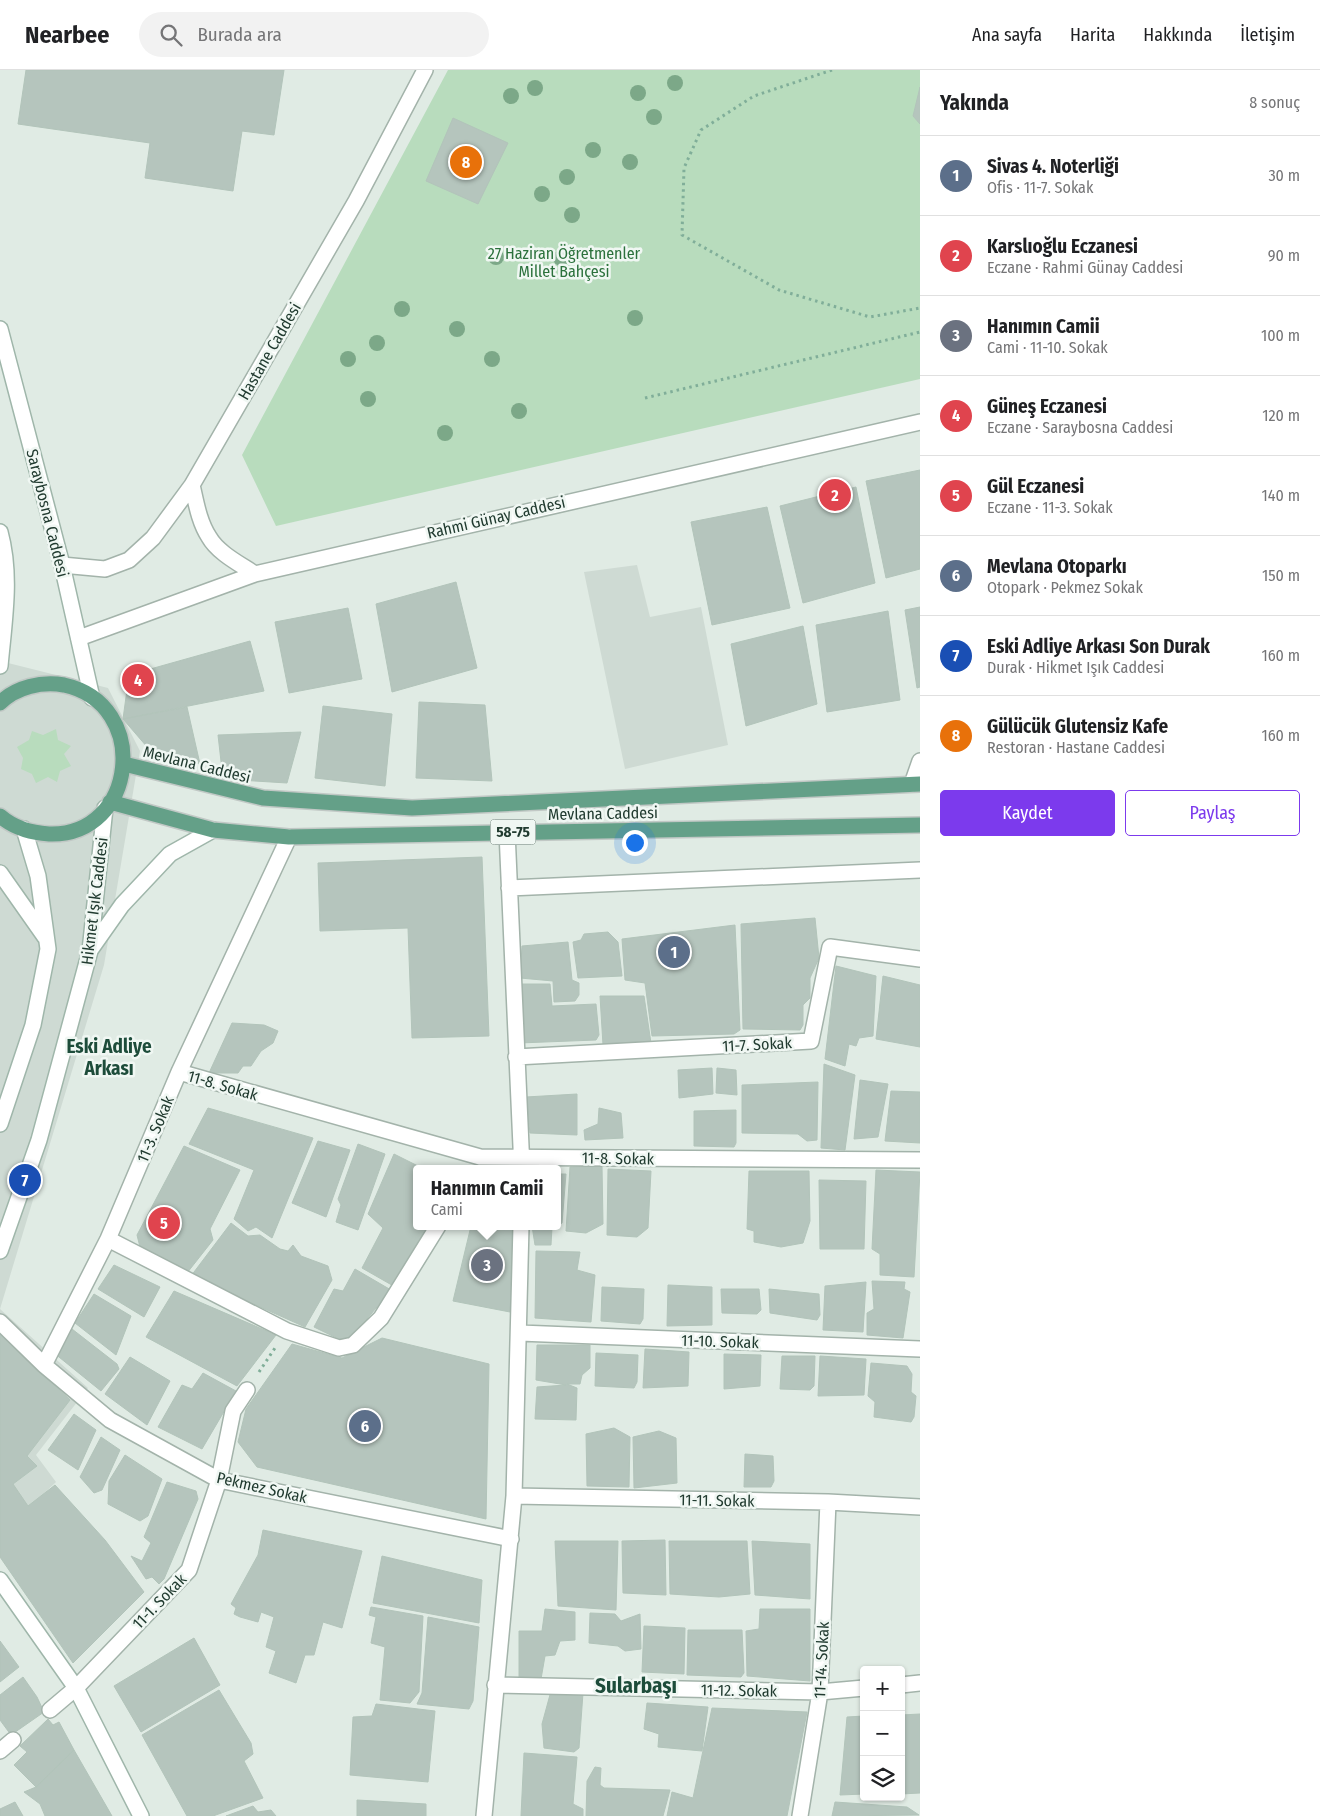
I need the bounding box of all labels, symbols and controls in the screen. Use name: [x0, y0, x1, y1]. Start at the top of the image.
search box: [139, 12, 489, 57]
text: Nearbee: [25, 21, 109, 49]
icon: search: [157, 21, 185, 49]
text: Burada ara: [197, 23, 282, 46]
text: Ana sayfa: [972, 24, 1042, 46]
text: Harita: [1070, 24, 1115, 46]
text: Hakkında: [1143, 24, 1212, 46]
text: İletişim: [1240, 24, 1295, 46]
text: Yakında: [940, 90, 1009, 116]
text: 8 sonuç: [1249, 93, 1300, 112]
pin: 8: [450, 143, 482, 181]
text: Sivas 4. Noterliği: [987, 155, 1119, 178]
text: 1: [953, 166, 959, 185]
text: 30 m: [1268, 166, 1300, 185]
text: Ofis · 11-7. Sokak: [987, 178, 1093, 197]
text: Karslıoğlu Eczanesi: [987, 235, 1138, 258]
park label: 27 Haziran Öğretmenler Millet Bahçesi: [488, 244, 641, 281]
text: 2: [952, 246, 960, 265]
text: 90 m: [1268, 246, 1300, 265]
text: Eczane · Rahmi Günay Caddesi: [987, 258, 1183, 277]
street label: Hastane Caddesi: [234, 299, 305, 403]
text: Hanımın Camii: [987, 315, 1100, 338]
text: 3: [952, 326, 960, 345]
text: 100 m: [1261, 326, 1300, 345]
text: Cami · 11-10. Sokak: [987, 338, 1108, 357]
text: Güneş Eczanesi: [987, 395, 1107, 418]
text: 4: [952, 406, 960, 425]
text: 120 m: [1262, 406, 1300, 425]
text: Eczane · Saraybosna Caddesi: [987, 418, 1173, 437]
street label: Saraybosna Caddesi: [22, 447, 73, 579]
text: Gül Eczanesi: [987, 475, 1084, 498]
pin: 2: [819, 476, 851, 514]
text: 5: [952, 486, 960, 505]
text: 140 m: [1262, 486, 1300, 505]
street label: Rahmi Günay Caddesi: [425, 492, 567, 543]
text: Eczane · 11-3. Sokak: [987, 498, 1113, 517]
text: Mevlana Otoparkı: [987, 555, 1127, 578]
text: 6: [952, 566, 960, 585]
text: 150 m: [1262, 566, 1300, 585]
text: Otopark · Pekmez Sokak: [987, 578, 1143, 597]
text: Eski Adliye Arkası Son Durak: [987, 635, 1210, 658]
text: 7: [953, 646, 959, 665]
text: 160 m: [1261, 646, 1300, 665]
text: Durak · Hikmet Işık Caddesi: [987, 658, 1164, 677]
pin: 4: [122, 661, 154, 699]
text: Gülücük Glutensiz Kafe: [987, 715, 1168, 738]
text: 8: [952, 726, 960, 745]
text: 160 m: [1261, 726, 1300, 745]
text: Restoran · Hastane Caddesi: [987, 738, 1165, 757]
street label: Mevlana Caddesi: [141, 742, 253, 787]
button: Kaydet: [940, 790, 1115, 836]
button: Paylaş: [1125, 790, 1300, 836]
street label: Mevlana Caddesi: [548, 803, 658, 824]
road number: 58-75: [490, 820, 536, 844]
your location: [622, 830, 648, 856]
street label: Hikmet Işık Caddesi: [77, 836, 112, 966]
pin: 1: [658, 933, 690, 971]
street label: 11-7. Sokak: [722, 1033, 793, 1056]
district label: Eski Adliye Arkası: [66, 1035, 152, 1080]
street label: 11-8. Sokak: [186, 1066, 261, 1105]
street label: 11-3. Sokak: [133, 1093, 178, 1165]
street label: 11-8. Sokak: [582, 1148, 655, 1169]
pin: 7: [9, 1161, 41, 1199]
popup: [413, 1165, 561, 1230]
text: Hanımın Camii: [431, 1177, 543, 1200]
text: Cami: [431, 1200, 463, 1219]
pin: 5: [148, 1204, 180, 1242]
pin: 3: [471, 1246, 503, 1284]
street label: 11-10. Sokak: [681, 1331, 760, 1352]
pin: 6: [349, 1407, 381, 1445]
street label: Pekmez Sokak: [215, 1468, 310, 1507]
street label: 11-11. Sokak: [679, 1490, 755, 1511]
street label: 11-1. Sokak: [128, 1569, 191, 1633]
street label: 11-14. Sokak: [810, 1621, 833, 1699]
map controls: [860, 1666, 905, 1801]
button: +: [860, 1666, 905, 1711]
district label: Sularbaşı: [595, 1673, 677, 1699]
street label: 11-12. Sokak: [701, 1680, 778, 1701]
button: −: [860, 1711, 905, 1756]
button: layers: [860, 1756, 905, 1801]

